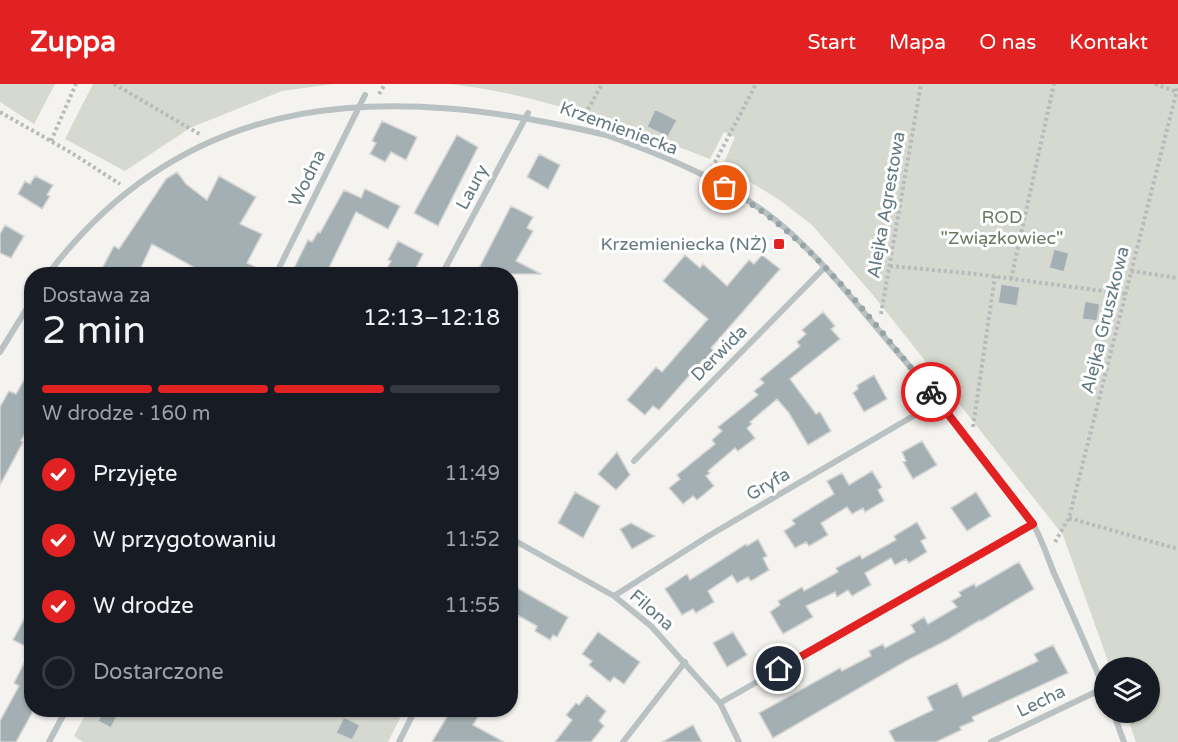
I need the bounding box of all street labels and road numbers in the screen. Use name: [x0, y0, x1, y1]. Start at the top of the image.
street label: Krzemieniecka: [557, 96, 681, 160]
street label: Alejka Agrestowa: [862, 130, 910, 280]
street label: Wodna: [284, 146, 330, 210]
street label: Laury: [451, 160, 493, 213]
street label: Alejka Gruszkowa: [1076, 244, 1134, 396]
street label: Derwida: [686, 320, 752, 386]
street label: Gryfa: [742, 463, 794, 505]
street label: Filona: [625, 585, 679, 635]
street label: Lecha: [1013, 680, 1069, 722]

